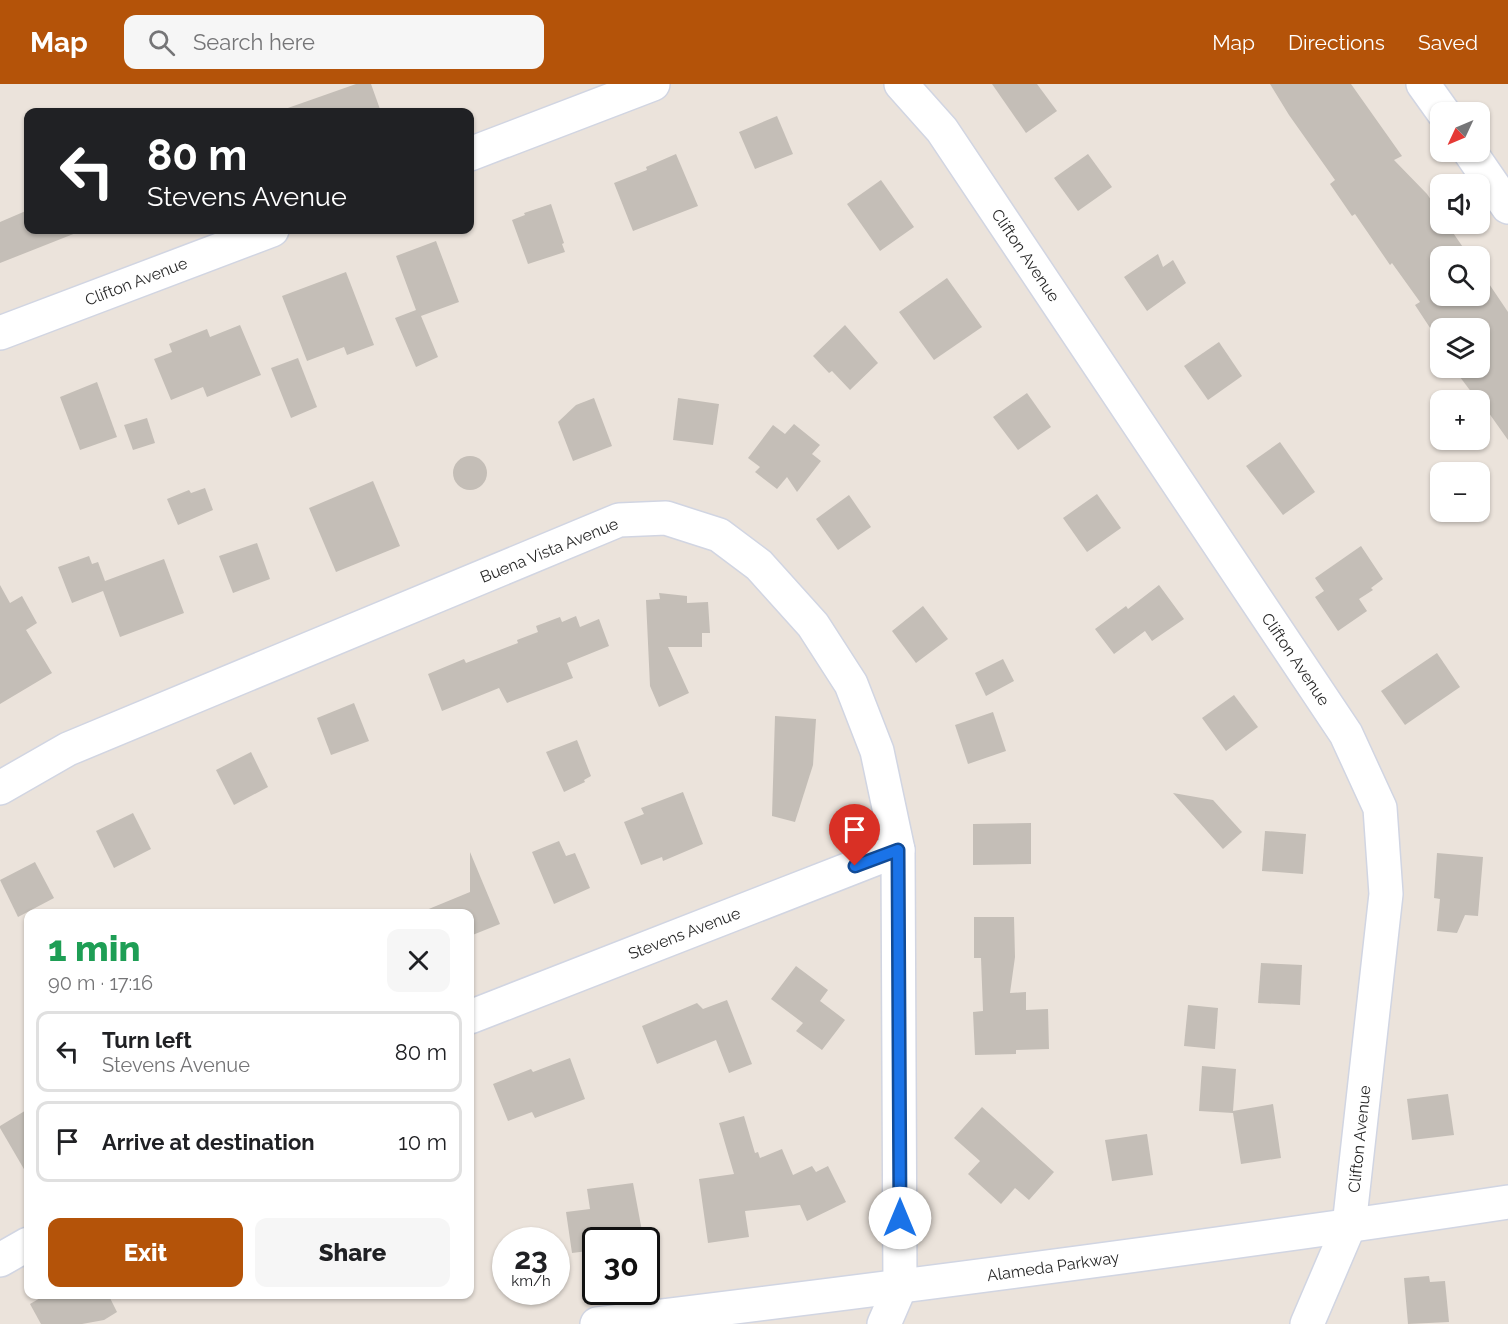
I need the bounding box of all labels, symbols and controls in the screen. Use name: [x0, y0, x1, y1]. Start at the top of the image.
search box: [124, 15, 544, 69]
text: Map: [30, 26, 88, 59]
icon: search: [145, 26, 178, 59]
text: Search here: [193, 29, 315, 55]
text: Map: [1212, 30, 1255, 55]
text: Directions: [1288, 30, 1385, 55]
text: Saved: [1418, 30, 1478, 55]
north arrow: [1430, 102, 1490, 162]
map controls: [1430, 102, 1490, 522]
text: 80 m: [147, 131, 247, 180]
icon: left: [48, 132, 126, 210]
button: sound: [1430, 174, 1490, 234]
text: Stevens Avenue: [147, 181, 347, 212]
street label: Clifton Avenue: [988, 205, 1064, 305]
button: search: [1430, 246, 1490, 306]
street label: Clifton Avenue: [82, 253, 190, 310]
button: layers: [1430, 318, 1490, 378]
button: +: [1430, 390, 1490, 450]
button: −: [1430, 462, 1490, 522]
street label: Buena Vista Avenue: [477, 514, 621, 587]
street label: Clifton Avenue: [1258, 609, 1334, 709]
pin: [829, 804, 880, 866]
icon: arrive: [838, 813, 871, 846]
street label: Stevens Avenue: [626, 903, 743, 964]
text: 1 min: [48, 927, 140, 969]
button: close: [387, 929, 450, 992]
text: 90 m · 17:16: [48, 971, 153, 995]
text: Turn left: [102, 1027, 192, 1053]
icon: left: [51, 1035, 84, 1068]
text: 80 m: [395, 1039, 447, 1065]
text: Stevens Avenue: [102, 1053, 250, 1077]
street label: Clifton Avenue: [1344, 1084, 1375, 1194]
icon: arrive: [51, 1125, 84, 1158]
text: Arrive at destination: [102, 1129, 315, 1155]
text: 10 m: [398, 1129, 447, 1155]
position arrow: [868, 1186, 932, 1250]
button: Exit: [48, 1218, 243, 1287]
button: Share: [255, 1218, 450, 1287]
speed limit sign: 30: [582, 1227, 660, 1305]
text: 23: [514, 1241, 548, 1276]
street label: Alameda Parkway: [986, 1248, 1121, 1285]
text: km/h: [511, 1272, 551, 1290]

